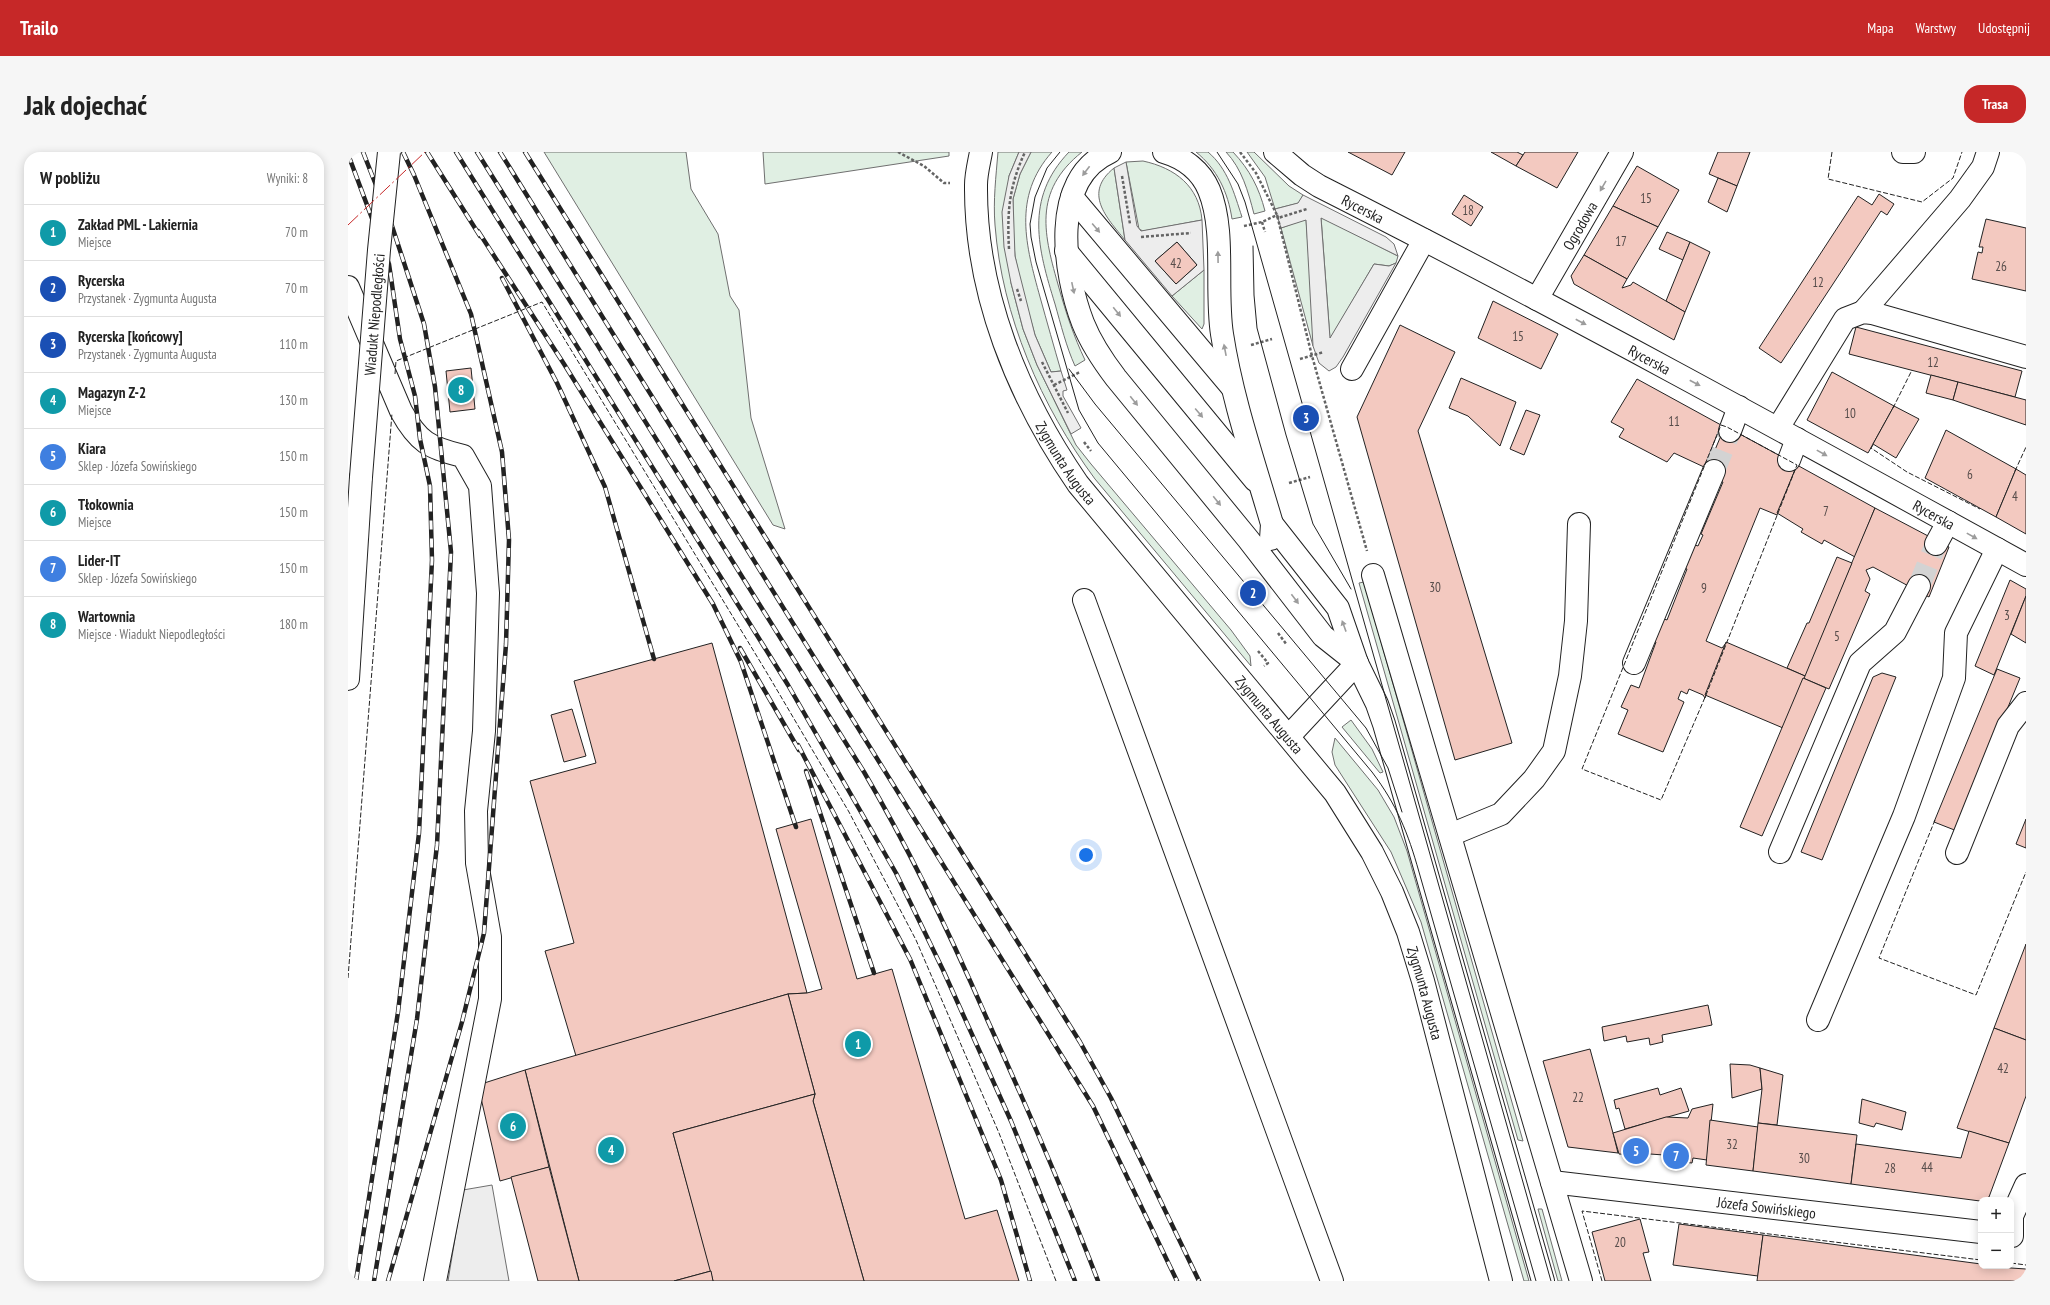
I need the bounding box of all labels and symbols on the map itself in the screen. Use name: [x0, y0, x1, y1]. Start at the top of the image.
one-way arrow: [1082, 165, 1091, 176]
one-way arrow: [1599, 180, 1606, 192]
street label: Rycerska: [1339, 190, 1387, 227]
house number: 15: [1640, 190, 1652, 207]
street label: Ogrodowa: [1558, 198, 1601, 253]
house number: 18: [1462, 202, 1474, 219]
one-way arrow: [1092, 222, 1101, 233]
house number: 17: [1615, 233, 1627, 250]
one-way arrow: [1215, 250, 1221, 263]
street label: Wiadukt Niepodległości: [360, 253, 388, 376]
house number: 42: [1170, 255, 1182, 272]
house number: 26: [1995, 258, 2007, 275]
house number: 12: [1812, 274, 1824, 291]
one-way arrow: [1070, 282, 1076, 294]
one-way arrow: [1113, 307, 1121, 318]
one-way arrow: [1575, 319, 1587, 325]
house number: 15: [1512, 328, 1524, 345]
street label: Rycerska: [1625, 340, 1674, 378]
one-way arrow: [1222, 343, 1228, 356]
house number: 12: [1927, 354, 1939, 371]
pin: 8: [448, 375, 474, 405]
one-way arrow: [1690, 380, 1701, 387]
one-way arrow: [1130, 395, 1138, 406]
pin: 3: [1293, 403, 1319, 433]
house number: 10: [1844, 405, 1856, 422]
one-way arrow: [1195, 407, 1204, 418]
house number: 11: [1668, 413, 1680, 430]
street label: Zygmunta Augusta: [1032, 418, 1101, 508]
one-way arrow: [1816, 449, 1828, 456]
house number: 6: [1967, 466, 1973, 483]
house number: 4: [2012, 488, 2018, 505]
one-way arrow: [1213, 495, 1221, 506]
street label: Rycerska: [1910, 495, 1958, 533]
house number: 7: [1823, 503, 1829, 520]
one-way arrow: [1967, 532, 1978, 539]
pin: 2: [1240, 578, 1266, 608]
house number: 30: [1429, 579, 1441, 596]
house number: 9: [1701, 580, 1707, 597]
one-way arrow: [1290, 593, 1299, 604]
house number: 3: [2004, 607, 2010, 624]
one-way arrow: [1341, 620, 1347, 632]
house number: 5: [1834, 628, 1840, 645]
street label: Zygmunta Augusta: [1232, 671, 1308, 757]
your location: [1076, 845, 1096, 865]
street label: Zygmunta Augusta: [1403, 944, 1447, 1042]
pin: 1: [845, 1029, 871, 1059]
house number: 42: [1997, 1060, 2009, 1077]
house number: 22: [1572, 1089, 1584, 1106]
pin: 6: [500, 1111, 526, 1141]
pin: 4: [598, 1135, 624, 1165]
pin: 5: [1623, 1136, 1649, 1166]
house number: 32: [1726, 1136, 1738, 1153]
pin: 7: [1663, 1141, 1689, 1171]
house number: 30: [1798, 1150, 1810, 1167]
house number: 44: [1921, 1159, 1933, 1176]
house number: 28: [1884, 1160, 1896, 1177]
street label: Józefa Sowińskiego: [1715, 1192, 1817, 1222]
house number: 20: [1614, 1234, 1626, 1251]

